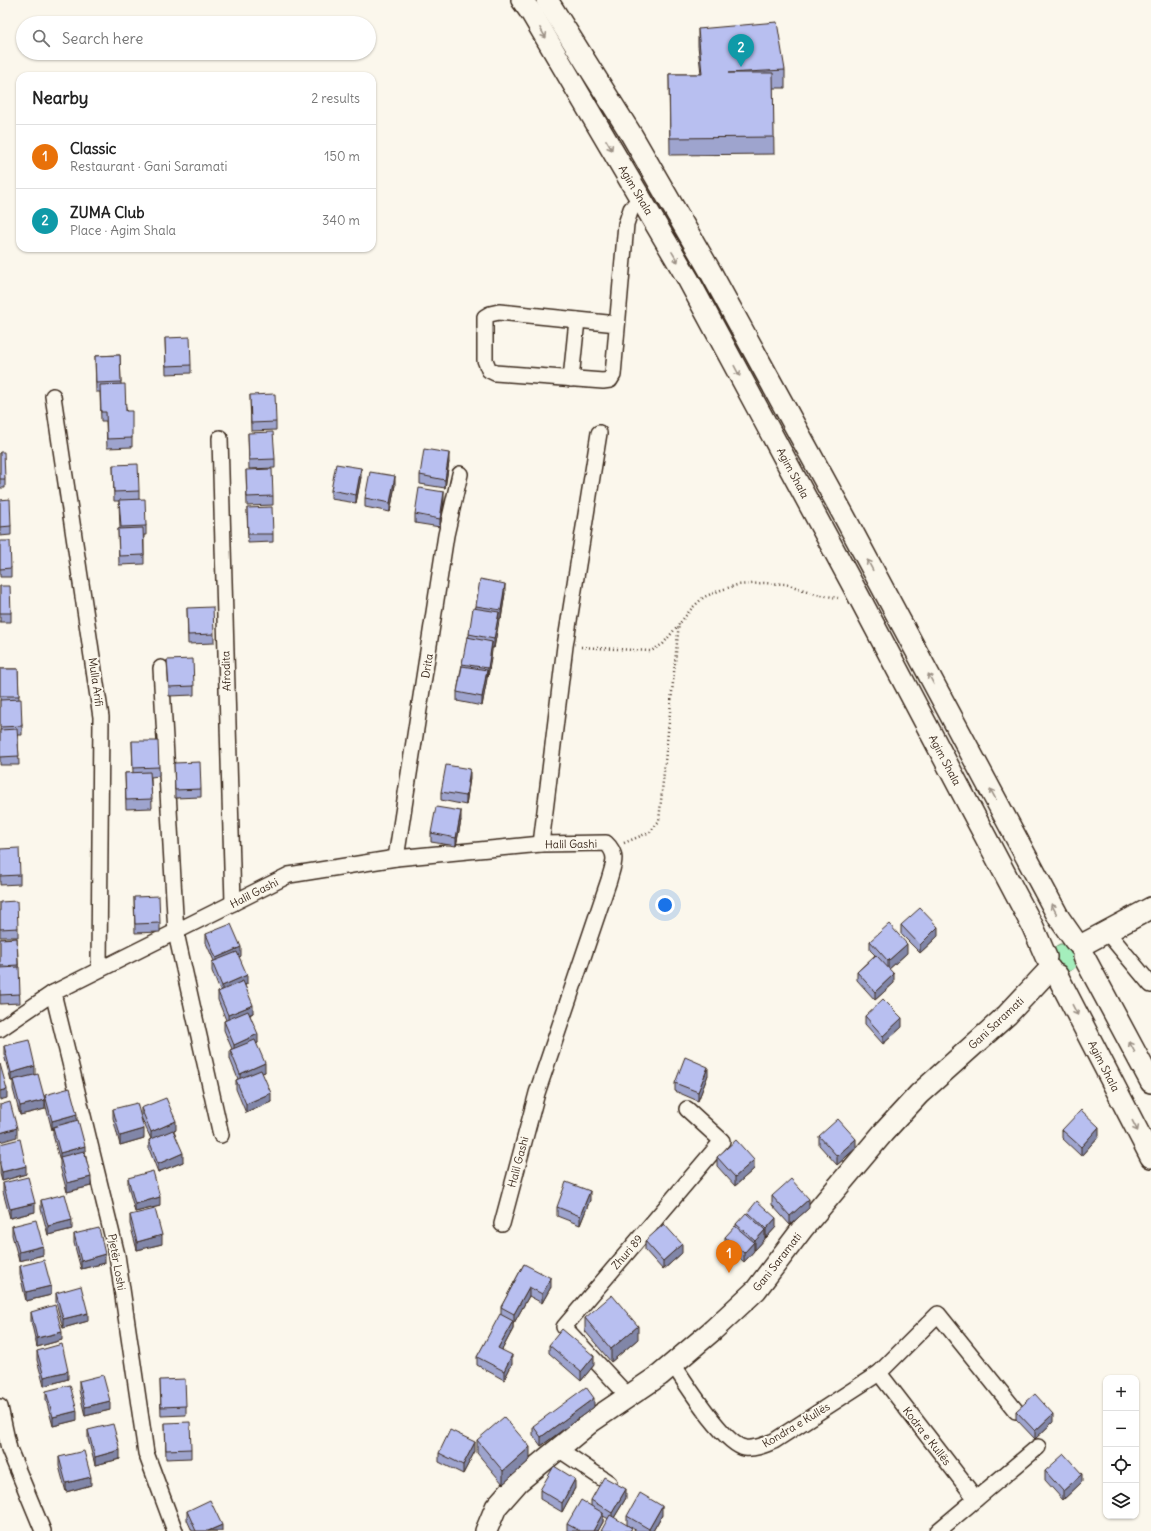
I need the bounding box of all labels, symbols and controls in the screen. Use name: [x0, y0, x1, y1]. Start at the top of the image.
search box: [16, 16, 376, 60]
icon: search: [30, 27, 52, 49]
one-way arrow: [539, 27, 547, 39]
text: Search here: [62, 29, 143, 48]
pin: 2: [728, 34, 754, 67]
text: Nearby: [32, 87, 88, 109]
text: 2 results: [311, 90, 360, 107]
text: Classic: [70, 139, 116, 158]
one-way arrow: [605, 139, 613, 151]
text: 1: [42, 148, 48, 165]
text: 150 m: [324, 148, 360, 165]
text: Restaurant · Gani Saramati: [70, 158, 227, 175]
street label: Agim Shala: [616, 163, 656, 217]
text: ZUMA Club: [70, 203, 144, 222]
text: 2: [41, 212, 49, 229]
text: 340 m: [322, 212, 360, 229]
text: Place · Agim Shala: [70, 222, 176, 239]
one-way arrow: [671, 251, 679, 262]
one-way arrow: [734, 364, 742, 376]
street label: Agim Shala: [774, 445, 812, 501]
one-way arrow: [866, 559, 873, 571]
street label: Afrodita: [218, 651, 234, 691]
street label: Drita: [418, 653, 436, 679]
street label: Mulla Arifi: [86, 657, 106, 707]
one-way arrow: [927, 674, 935, 686]
street label: Agim Shala: [926, 732, 964, 788]
one-way arrow: [989, 788, 996, 800]
street label: Halil Gashi: [545, 837, 597, 851]
street label: Halil Gashi: [228, 875, 280, 911]
your location: [655, 895, 675, 915]
one-way arrow: [1050, 903, 1057, 915]
street label: Gani Saramati: [965, 994, 1027, 1052]
one-way arrow: [1072, 1004, 1079, 1016]
street label: Agim Shala: [1085, 1038, 1123, 1094]
one-way arrow: [1128, 1041, 1136, 1053]
one-way arrow: [1132, 1119, 1139, 1131]
street label: Halil Gashi: [504, 1135, 532, 1189]
street label: Gani Saramati: [750, 1230, 804, 1294]
street label: Pjetër Loshi: [105, 1232, 129, 1292]
street label: Zhuri 89: [608, 1232, 646, 1272]
pin: 1: [716, 1240, 742, 1273]
map controls: [1103, 1375, 1139, 1519]
button: +: [1103, 1375, 1139, 1411]
street label: Kondra e Kullës: [760, 1399, 832, 1451]
street label: Kodra e Kullës: [900, 1404, 954, 1468]
button: −: [1103, 1411, 1139, 1447]
button: locate: [1103, 1447, 1139, 1483]
button: layers: [1103, 1483, 1139, 1519]

